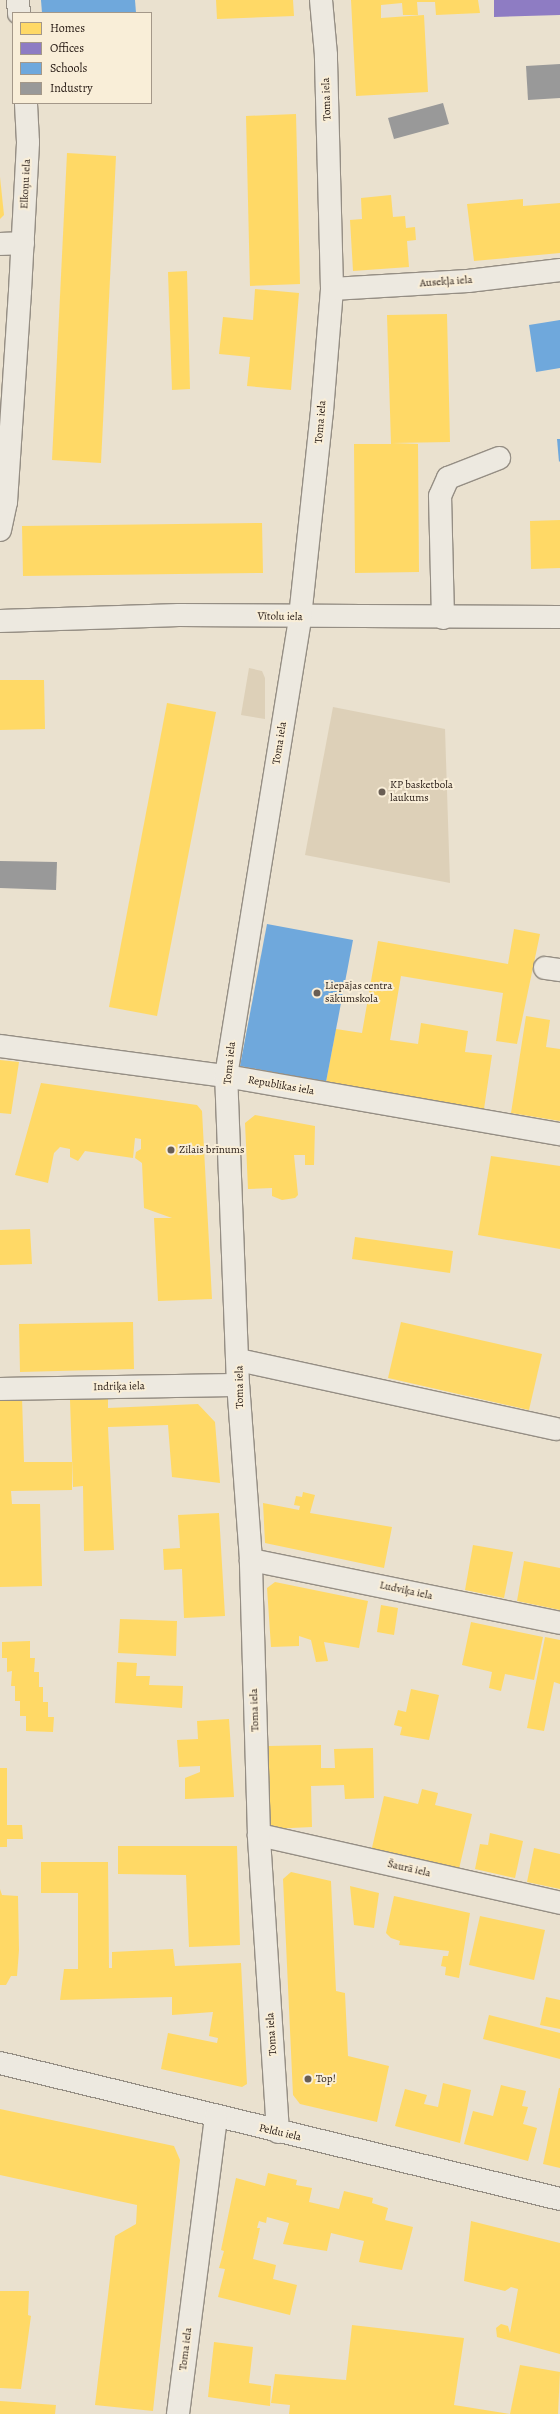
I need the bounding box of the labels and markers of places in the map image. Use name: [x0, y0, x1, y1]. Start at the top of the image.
place label: KP basketbola laukums: [390, 779, 453, 805]
marker: KP basketbola laukums: [377, 787, 387, 797]
place label: Liepājas centra sākumskola: [325, 980, 392, 1006]
marker: Liepājas centra sākumskola: [312, 988, 322, 998]
place label: Zilais brīnums: [179, 1143, 244, 1157]
marker: Zilais brīnums: [166, 1145, 176, 1155]
place label: Top!: [316, 2072, 336, 2086]
marker: Top!: [303, 2074, 313, 2084]

